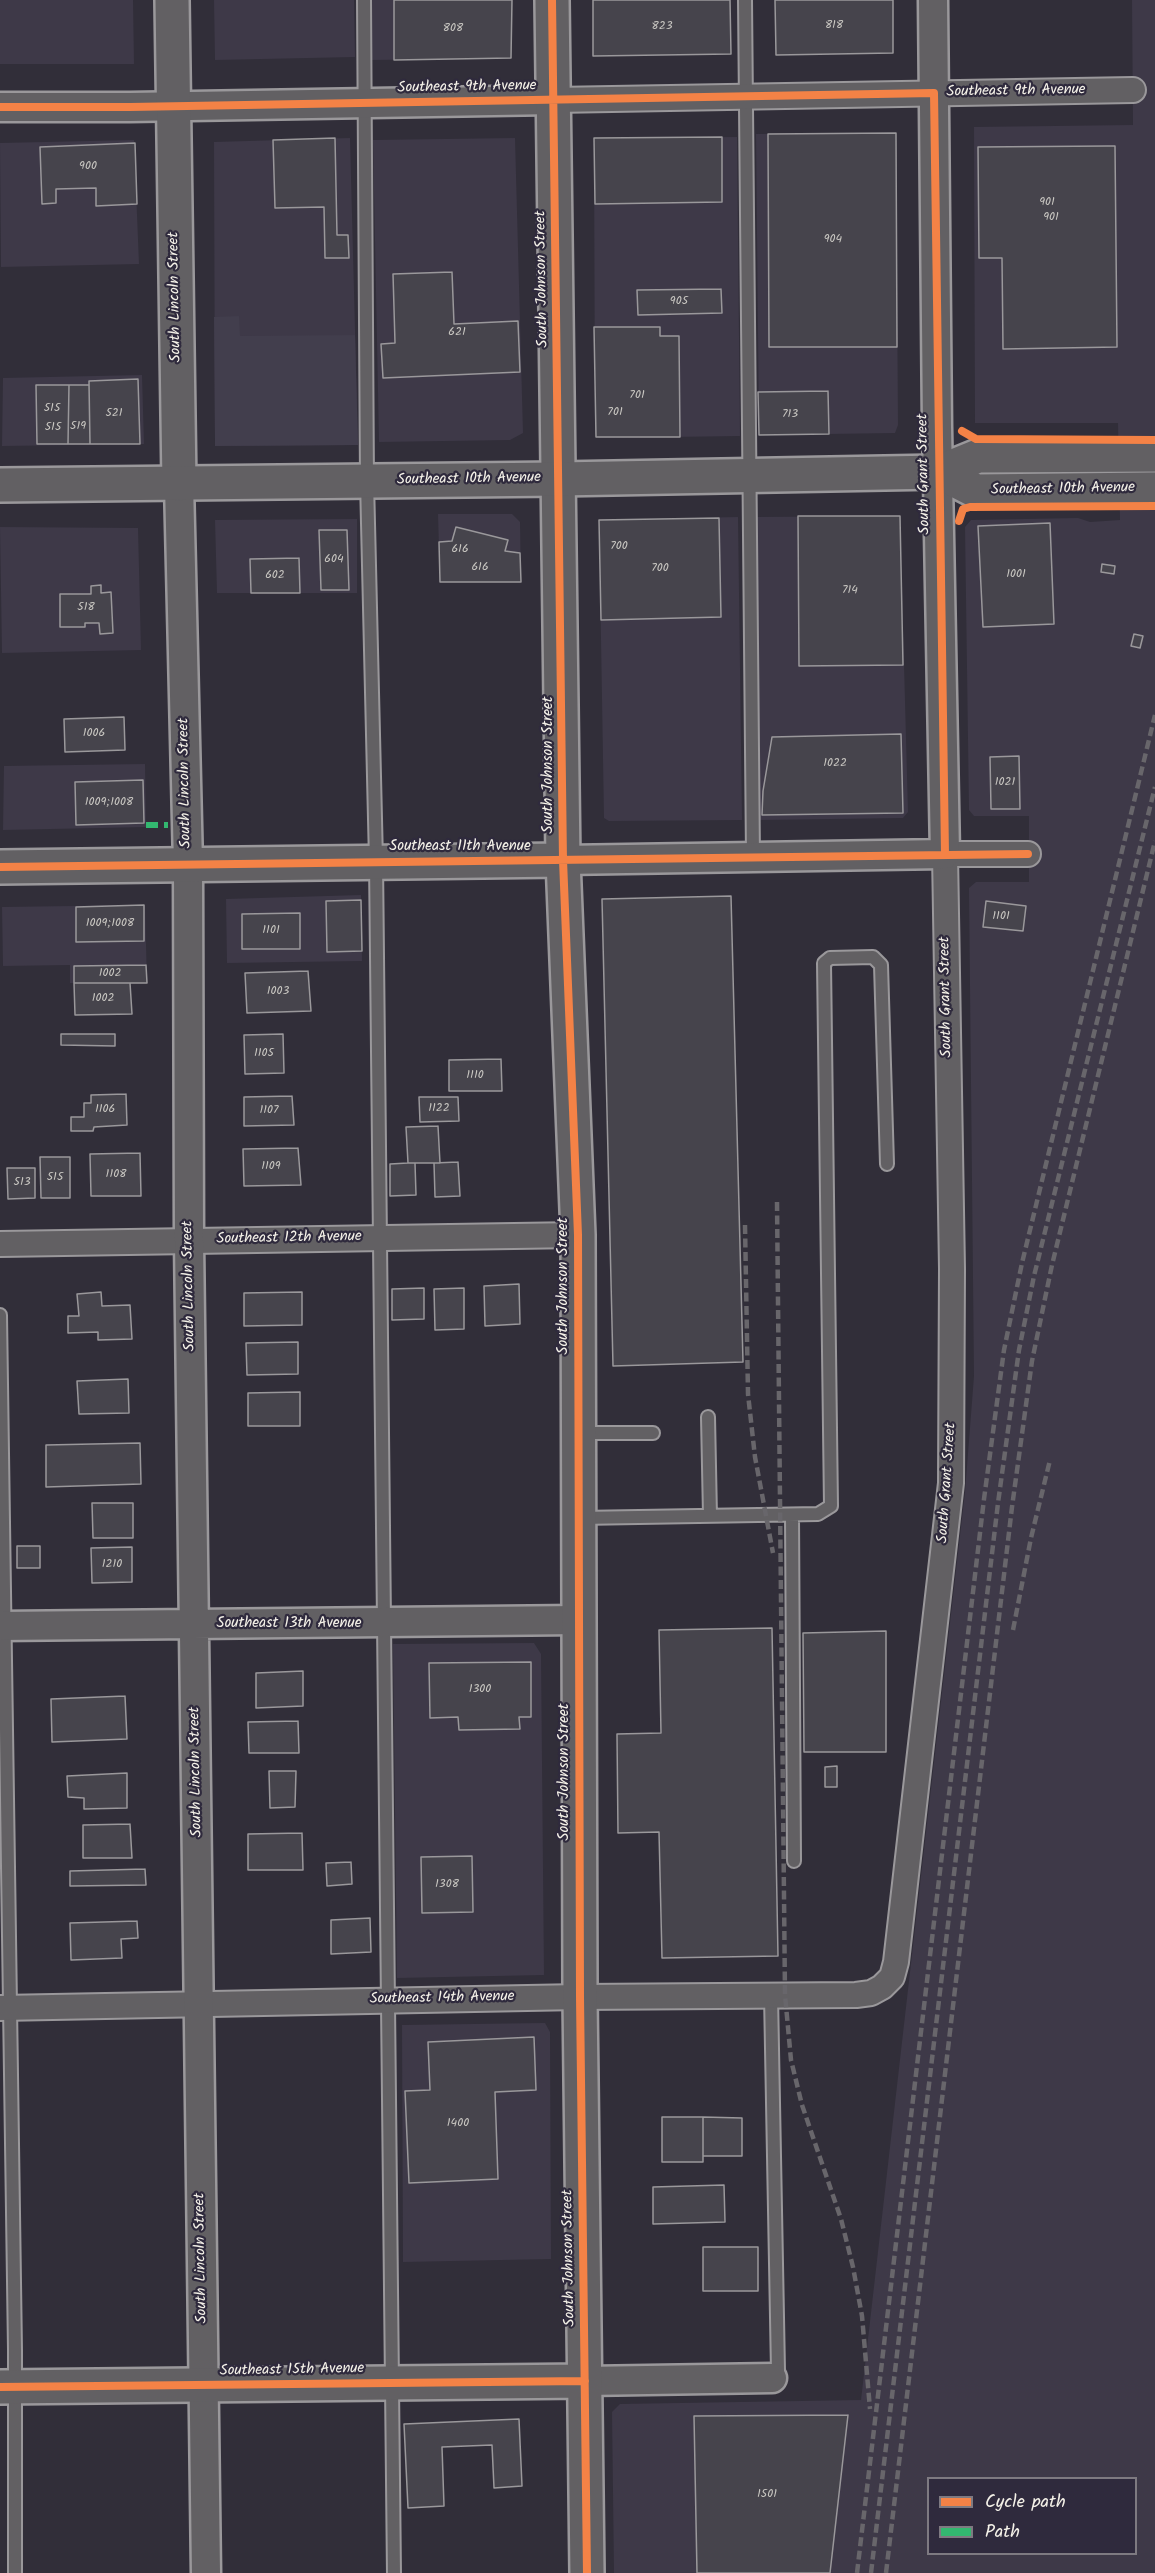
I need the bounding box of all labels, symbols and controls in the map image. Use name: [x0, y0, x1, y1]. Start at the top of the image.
house number: 818: [825, 19, 843, 33]
house number: 823: [651, 20, 673, 34]
house number: 808: [443, 22, 463, 36]
street label: Southeast 9th Avenue: [397, 78, 537, 98]
street label: Southeast 9th Avenue: [946, 82, 1086, 102]
house number: 900: [79, 160, 97, 174]
house number: 901: [1039, 196, 1055, 210]
street label: South Johnson Street: [533, 210, 553, 348]
house number: 901: [1043, 211, 1059, 225]
street label: South Lincoln Street: [166, 231, 186, 363]
house number: 904: [824, 233, 842, 247]
house number: 905: [670, 295, 688, 309]
house number: 621: [448, 326, 466, 340]
house number: 701: [629, 389, 645, 403]
house number: 515: [44, 402, 60, 416]
house number: 701: [607, 406, 623, 420]
house number: 521: [105, 407, 123, 421]
house number: 713: [782, 408, 798, 422]
street label: South Grant Street: [915, 413, 935, 535]
house number: 519: [70, 420, 86, 434]
house number: 515: [45, 421, 61, 435]
street label: Southeast 10th Avenue: [397, 470, 541, 490]
street label: Southeast 10th Avenue: [991, 480, 1135, 500]
house number: 700: [610, 540, 628, 554]
house number: 616: [451, 543, 469, 557]
house number: 604: [324, 553, 344, 567]
house number: 616: [471, 561, 489, 575]
house number: 700: [651, 562, 669, 576]
house number: 1001: [1006, 568, 1026, 582]
house number: 602: [265, 569, 285, 583]
house number: 714: [842, 584, 858, 598]
house number: 518: [77, 601, 95, 615]
street label: South Johnson Street: [540, 697, 558, 833]
street label: South Lincoln Street: [176, 717, 196, 849]
house number: 1006: [83, 727, 105, 741]
house number: 1022: [823, 757, 847, 771]
house number: 1021: [995, 776, 1015, 790]
house number: 1009;1008: [85, 796, 133, 810]
street label: Southeast 11th Avenue: [389, 838, 531, 856]
house number: 1101: [992, 910, 1010, 924]
house number: 1009;1008: [86, 917, 134, 931]
house number: 1101: [262, 924, 280, 938]
street label: South Grant Street: [937, 936, 957, 1058]
house number: 1002: [99, 967, 121, 981]
house number: 1003: [267, 985, 289, 999]
house number: 1002: [92, 992, 114, 1006]
house number: 1105: [254, 1047, 274, 1061]
house number: 1110: [466, 1069, 484, 1083]
house number: 1122: [428, 1102, 450, 1116]
house number: 1106: [95, 1103, 115, 1117]
house number: 1107: [259, 1104, 279, 1118]
house number: 1109: [261, 1160, 281, 1174]
house number: 1108: [106, 1168, 126, 1182]
house number: 515: [47, 1171, 63, 1185]
house number: 513: [13, 1176, 31, 1190]
street label: South Johnson Street: [555, 1218, 573, 1354]
street label: South Lincoln Street: [180, 1220, 200, 1352]
street label: Southeast 12th Avenue: [216, 1229, 362, 1249]
street label: South Grant Street: [935, 1422, 961, 1544]
house number: 1210: [102, 1558, 122, 1572]
street label: Southeast 13th Avenue: [216, 1615, 362, 1633]
house number: 1300: [469, 1683, 491, 1697]
street label: South Johnson Street: [556, 1704, 574, 1840]
street label: South Lincoln Street: [187, 1706, 207, 1838]
house number: 1308: [435, 1878, 459, 1892]
street label: Southeast 14th Avenue: [369, 1989, 515, 2009]
house number: 1400: [447, 2117, 469, 2131]
street label: South Johnson Street: [560, 2189, 580, 2327]
street label: South Lincoln Street: [192, 2192, 212, 2324]
street label: Southeast 15th Avenue: [220, 2361, 364, 2381]
legend: [927, 2477, 1137, 2555]
house number: 1501: [757, 2488, 777, 2502]
text: Cycle path: [985, 2488, 1066, 2517]
text: Path: [985, 2518, 1020, 2547]

